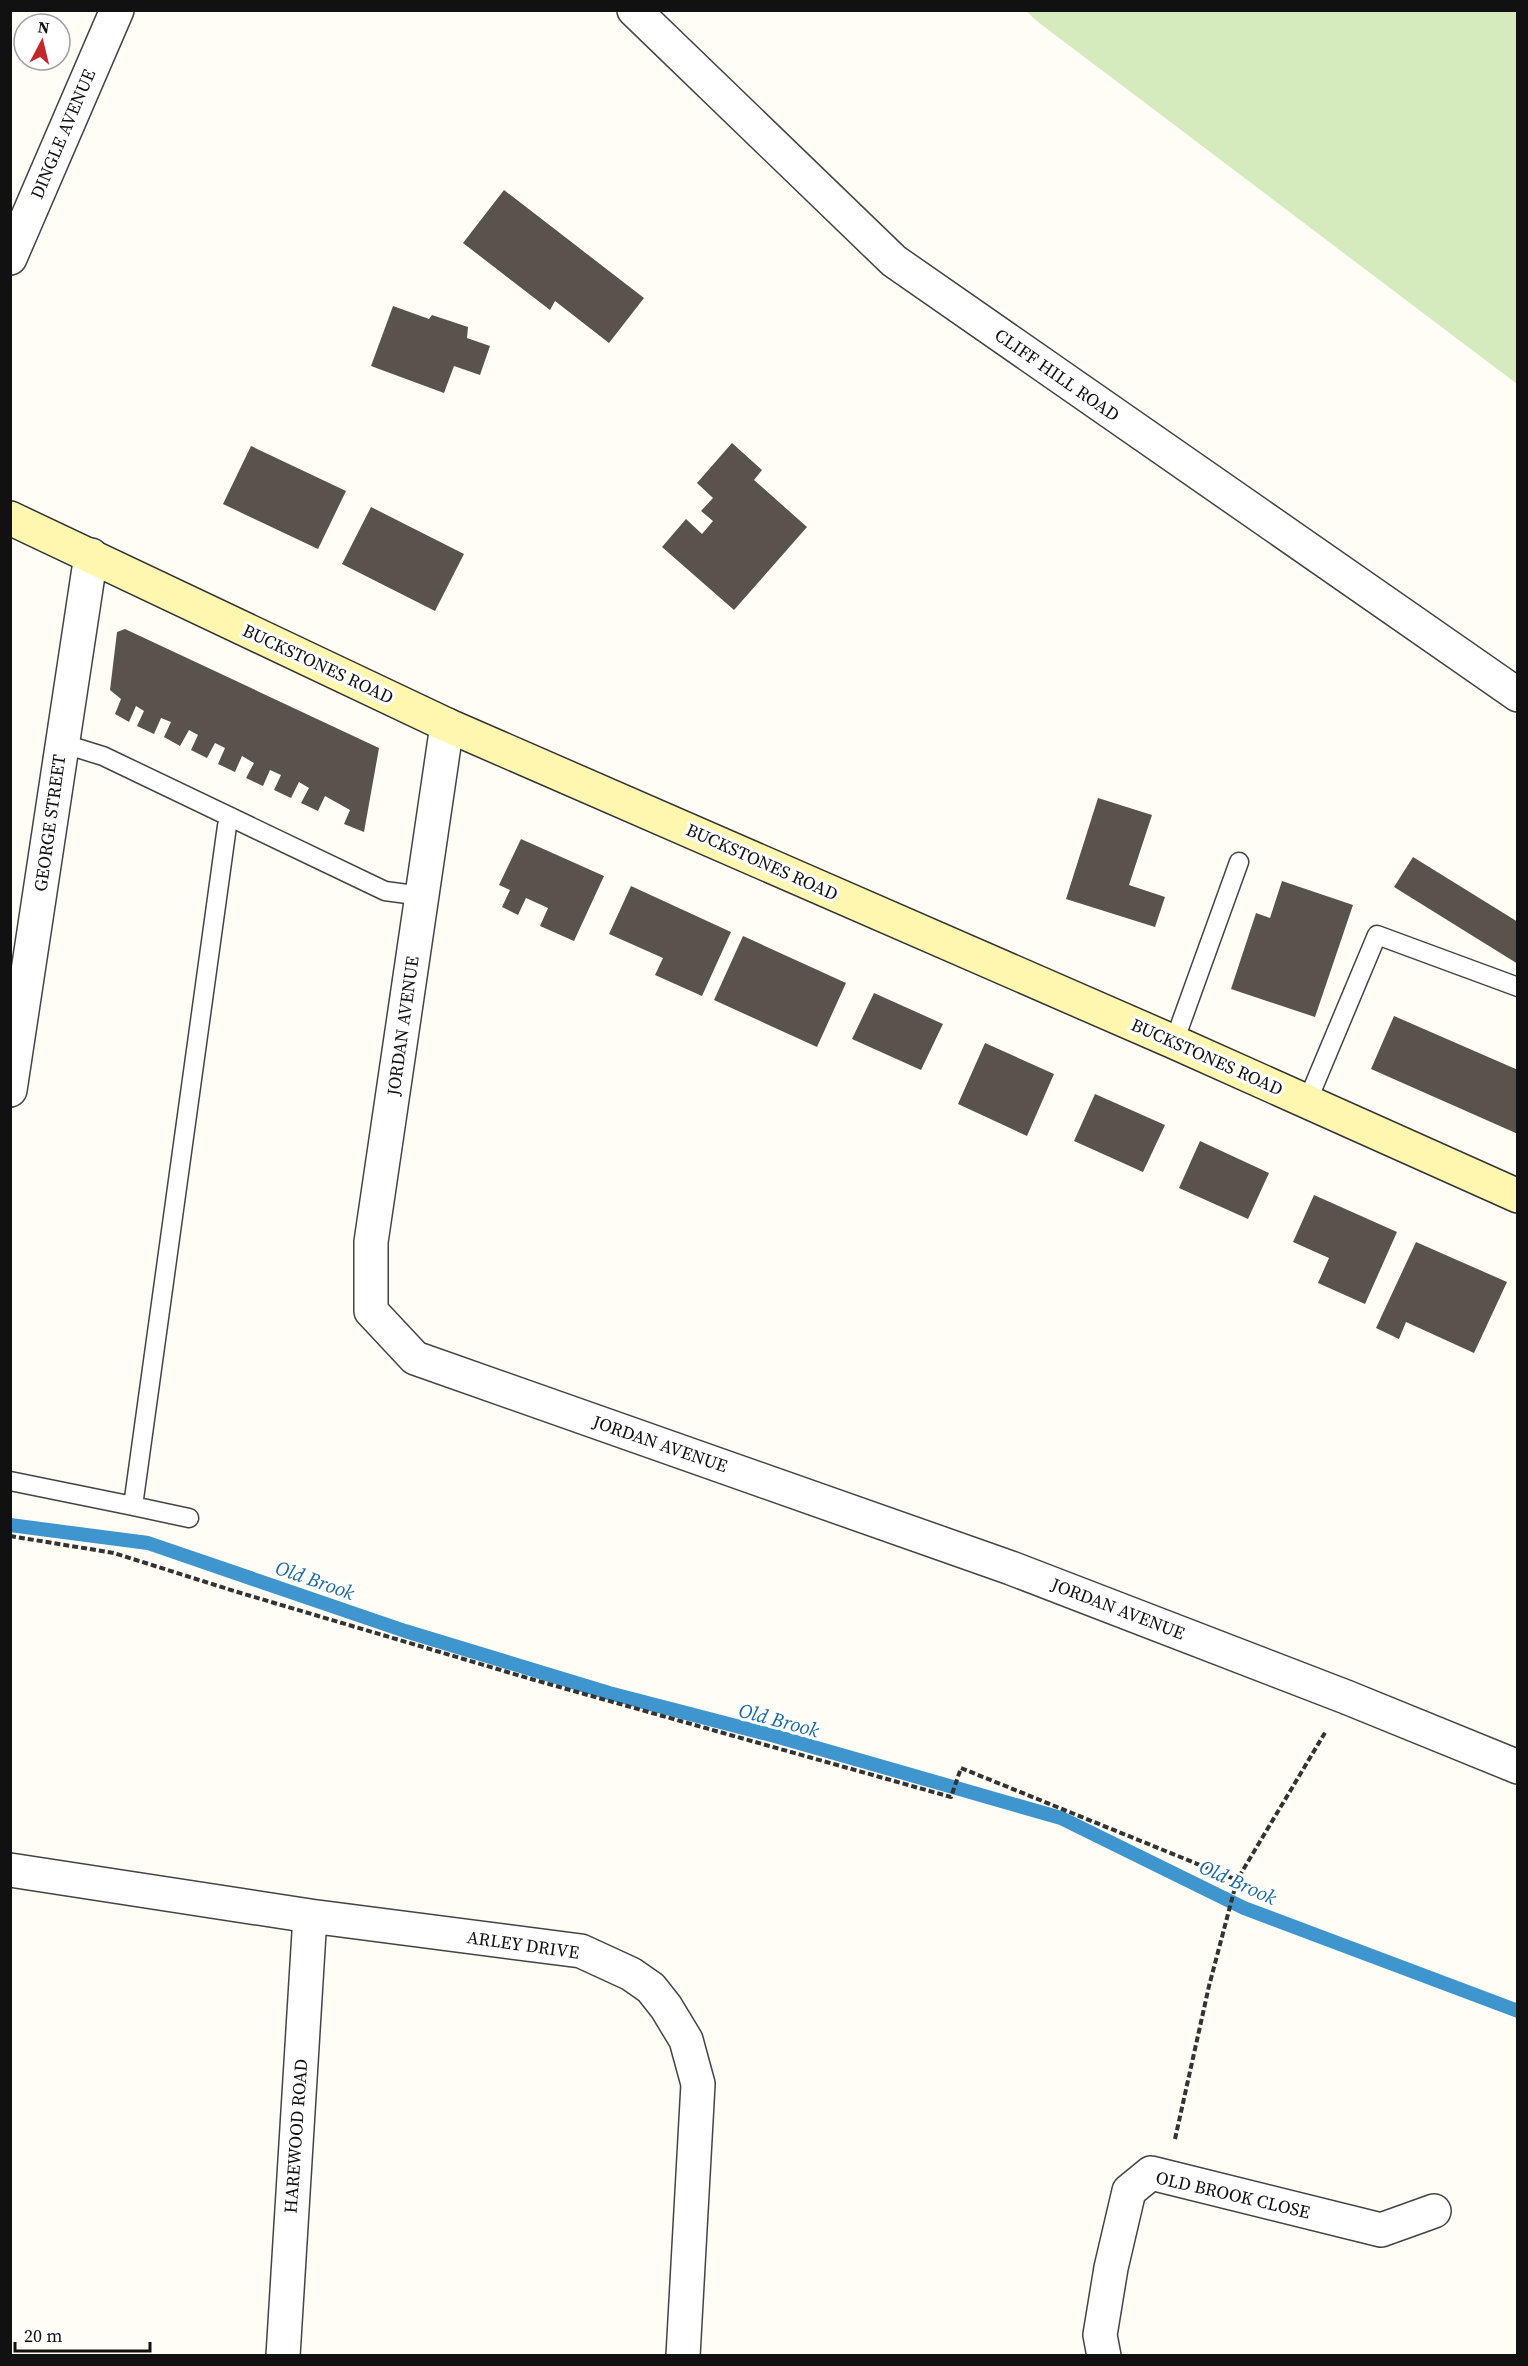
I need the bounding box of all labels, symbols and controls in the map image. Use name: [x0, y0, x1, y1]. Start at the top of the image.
north arrow: [12, 12, 72, 72]
text: N: [37, 15, 51, 39]
street label: DINGLE AVENUE: [24, 65, 101, 203]
street label: CLIFF HILL ROAD: [990, 322, 1125, 427]
street label: BUCKSTONES ROAD: [239, 618, 398, 710]
street label: GEORGE STREET: [28, 753, 72, 893]
street label: BUCKSTONES ROAD: [682, 817, 842, 906]
street label: JORDAN AVENUE: [380, 954, 425, 1098]
street label: BUCKSTONES ROAD: [1127, 1012, 1287, 1101]
street label: JORDAN AVENUE: [589, 1408, 731, 1478]
water label: Old Brook: [272, 1553, 359, 1607]
street label: JORDAN AVENUE: [1047, 1571, 1189, 1645]
water label: Old Brook: [736, 1696, 823, 1744]
water label: Old Brook: [1195, 1853, 1282, 1912]
street label: ARLEY DRIVE: [465, 1924, 581, 1965]
street label: HAREWOOD ROAD: [278, 2058, 313, 2214]
street label: OLD BROOK CLOSE: [1153, 2165, 1313, 2224]
scale bar: [15, 2315, 150, 2353]
text: 20 m: [24, 2323, 62, 2348]

